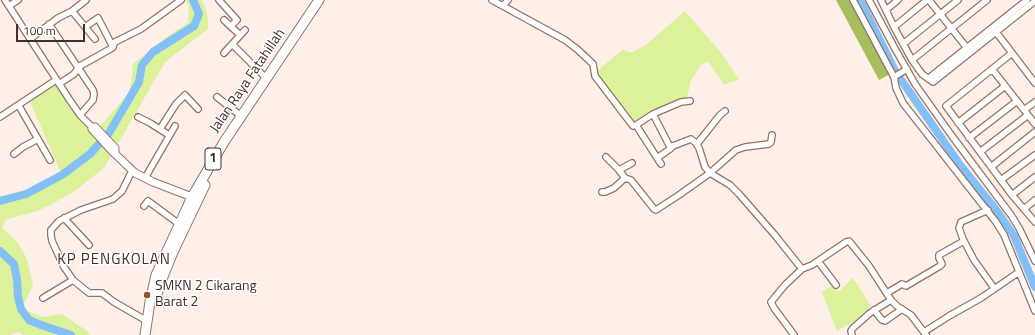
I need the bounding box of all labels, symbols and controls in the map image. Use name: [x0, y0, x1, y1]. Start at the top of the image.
scale bar: [18, 16, 87, 42]
text: 100 m: [23, 21, 56, 40]
street label: Jalan Raya Fatahillah: [207, 26, 289, 136]
road number: 1: [205, 148, 221, 170]
district label: KP PENGKOLAN: [57, 251, 171, 269]
place label: SMKN 2 Cikarang Barat 2: [155, 279, 257, 312]
marker: SMKN 2 Cikarang Barat 2: [142, 290, 152, 300]

